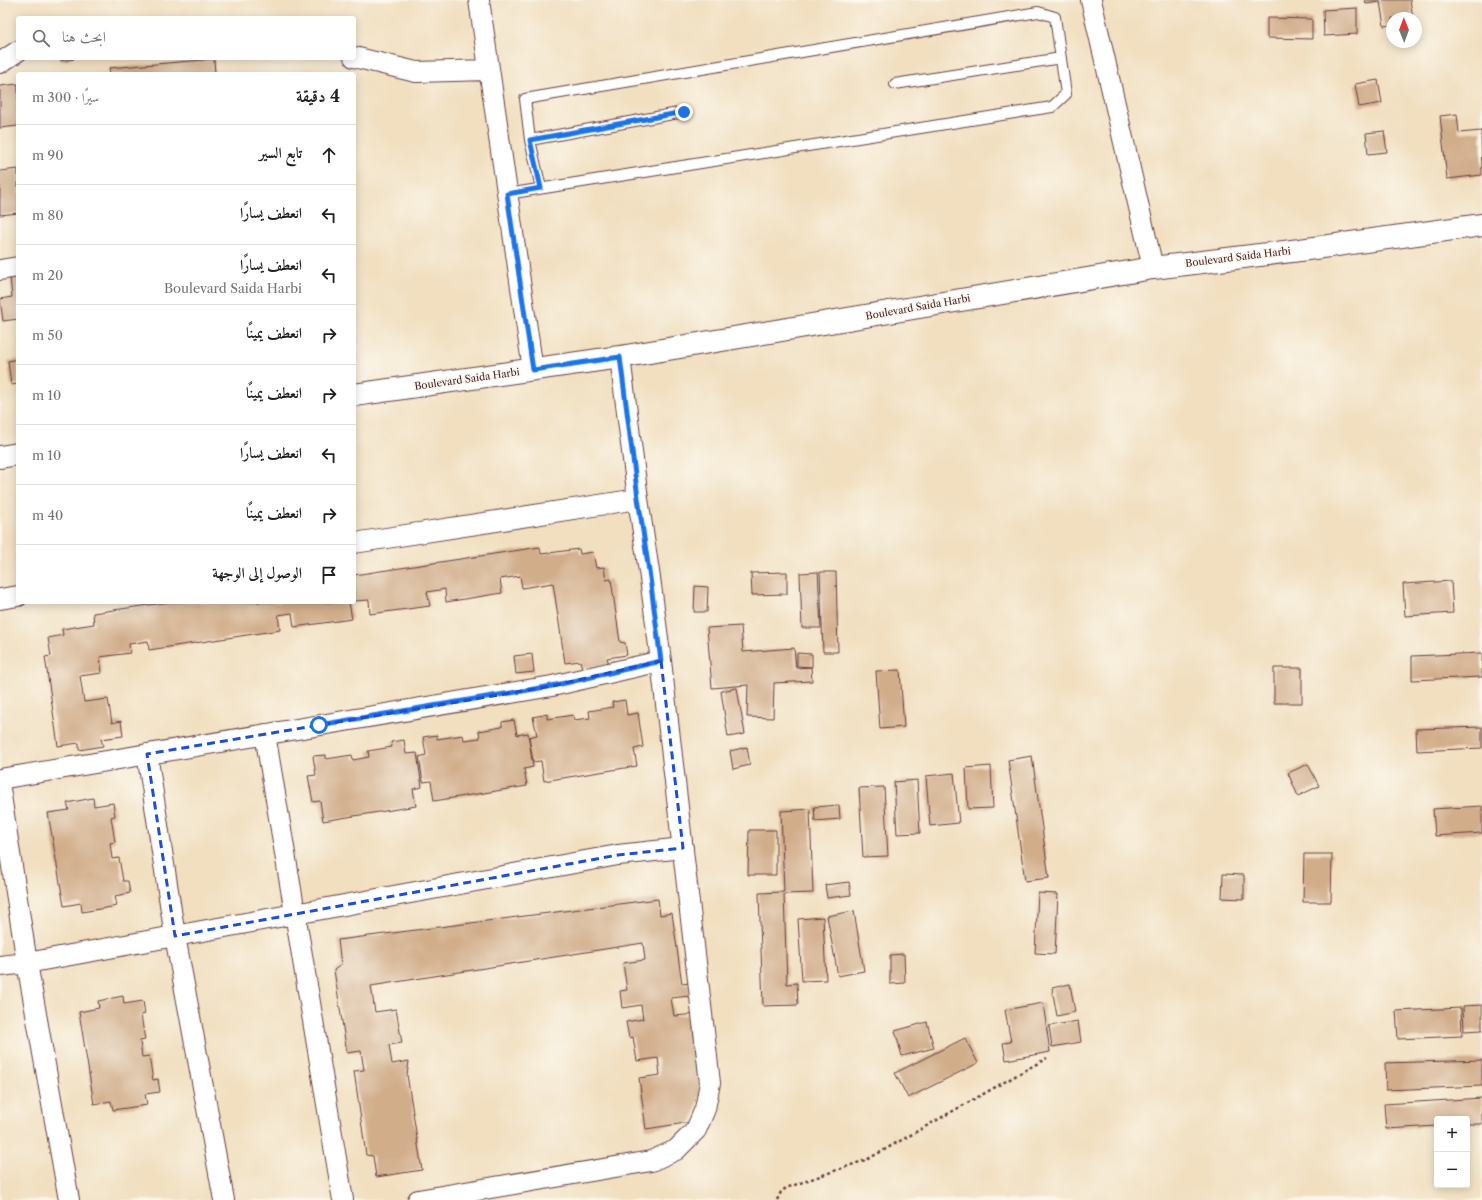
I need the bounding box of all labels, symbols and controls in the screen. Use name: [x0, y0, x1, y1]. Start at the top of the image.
north arrow: [1386, 12, 1422, 48]
search box: [16, 16, 356, 60]
icon: search: [30, 27, 52, 49]
text: ابحث هنا: [62, 27, 106, 46]
text: 4 دقيقة: [296, 86, 340, 106]
text: سيرًا · 300 m: [32, 89, 99, 105]
route end: [675, 103, 693, 121]
text: تابع السير: [259, 143, 302, 162]
icon: ahead: [318, 144, 340, 166]
text: 90 m: [32, 147, 63, 163]
text: انعطف يسارًا: [240, 203, 302, 222]
icon: left: [318, 204, 340, 226]
text: 80 m: [32, 207, 64, 223]
street label: Boulevard Saida Harbi: [1185, 244, 1291, 270]
text: انعطف يسارًا: [240, 255, 302, 274]
icon: left: [318, 264, 340, 286]
text: 20 m: [32, 267, 63, 283]
text: Boulevard Saida Harbi: [164, 280, 302, 296]
street label: Boulevard Saida Harbi: [865, 291, 971, 323]
text: انعطف يمينًا: [246, 323, 302, 342]
icon: right: [318, 324, 340, 346]
text: 50 m: [32, 327, 63, 343]
street label: Boulevard Saida Harbi: [414, 365, 520, 393]
text: انعطف يمينًا: [246, 383, 302, 402]
icon: right: [318, 384, 340, 406]
text: 10 m: [32, 387, 61, 403]
text: انعطف يسارًا: [240, 443, 302, 462]
icon: left: [318, 444, 340, 466]
text: 10 m: [32, 447, 61, 463]
text: انعطف يمينًا: [246, 503, 302, 522]
icon: right: [318, 504, 340, 526]
text: 40 m: [32, 507, 63, 523]
text: الوصول إلى الوجهة: [212, 563, 302, 582]
icon: arrive: [318, 564, 340, 586]
route start: [310, 716, 328, 734]
map controls: [1434, 1116, 1470, 1188]
button: +: [1434, 1116, 1470, 1152]
button: −: [1434, 1152, 1470, 1188]

